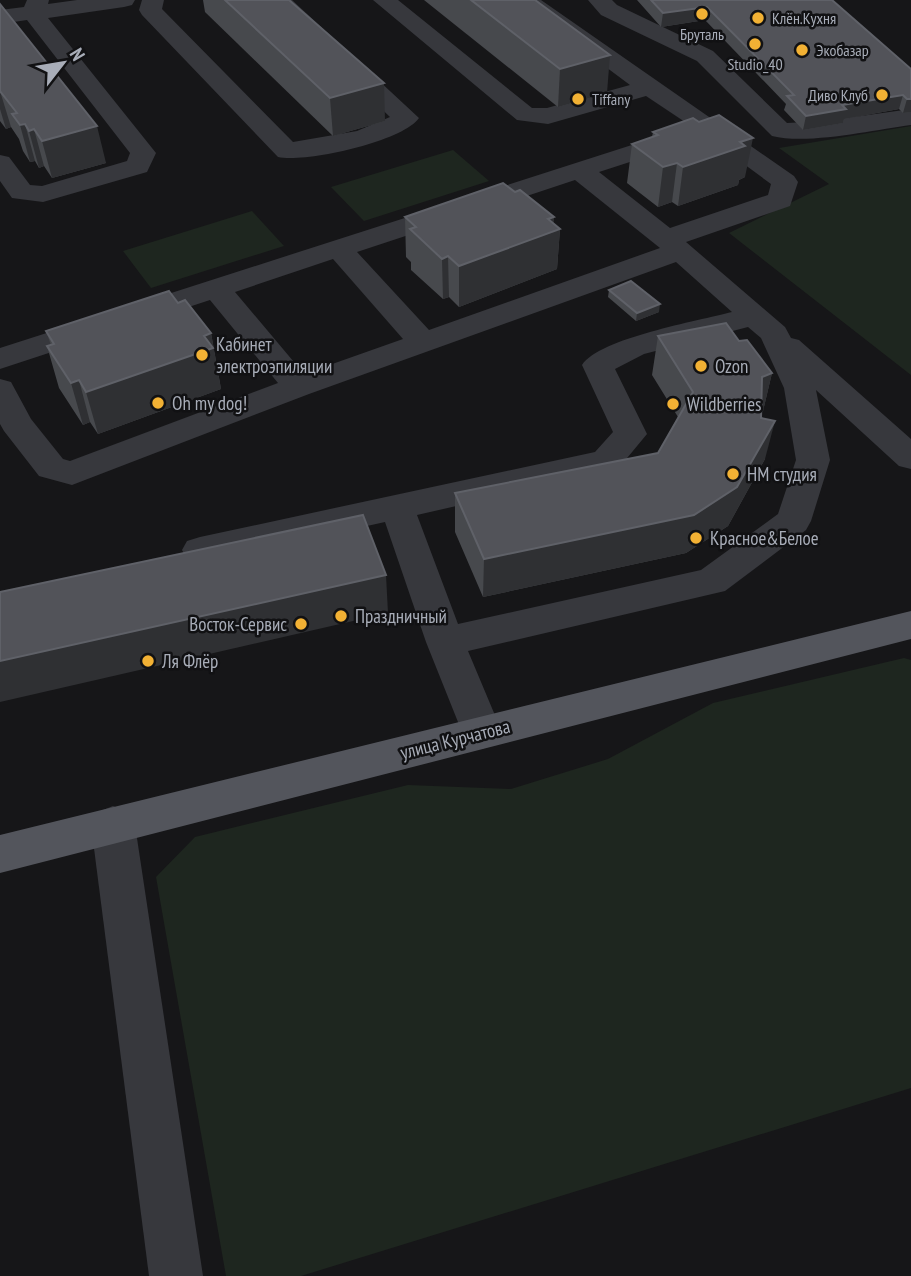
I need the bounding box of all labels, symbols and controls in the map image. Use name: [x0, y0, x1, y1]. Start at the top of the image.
marker: Бруталь: [694, 6, 710, 22]
place label: Клён.Кухня: [772, 8, 836, 28]
marker: Клён.Кухня: [750, 10, 766, 26]
place label: Бруталь: [680, 24, 724, 44]
north arrow: [28, 28, 98, 98]
marker: Studio_40: [747, 36, 763, 52]
place label: Экобазар: [816, 40, 869, 60]
marker: Экобазар: [794, 42, 810, 58]
text: N: [65, 44, 91, 65]
place label: Studio_40: [727, 54, 783, 74]
place label: Диво Клуб: [808, 85, 868, 105]
marker: Диво Клуб: [874, 87, 890, 103]
place label: Tiffany: [592, 89, 630, 109]
marker: Tiffany: [570, 91, 586, 107]
place label: Кабинет электроэпиляции: [216, 332, 332, 378]
marker: Кабинет электроэпиляции: [194, 347, 210, 363]
place label: Ozon: [715, 354, 748, 378]
marker: Ozon: [693, 358, 709, 374]
place label: Oh my dog!: [172, 391, 247, 415]
place label: Wildberries: [687, 392, 761, 416]
marker: Oh my dog!: [150, 395, 166, 411]
marker: Wildberries: [665, 396, 681, 412]
place label: HM студия: [747, 462, 817, 486]
marker: HM студия: [725, 466, 741, 482]
place label: Красное&Белое: [710, 526, 819, 550]
marker: Красное&Белое: [688, 530, 704, 546]
place label: Праздничный: [355, 604, 447, 628]
marker: Праздничный: [333, 608, 349, 624]
place label: Восток-Сервис: [189, 612, 287, 636]
marker: Восток-Сервис: [293, 616, 309, 632]
place label: Ля Флёр: [161, 649, 218, 673]
marker: Ля Флёр: [140, 653, 156, 669]
street label: улица Курчатова: [398, 714, 512, 764]

